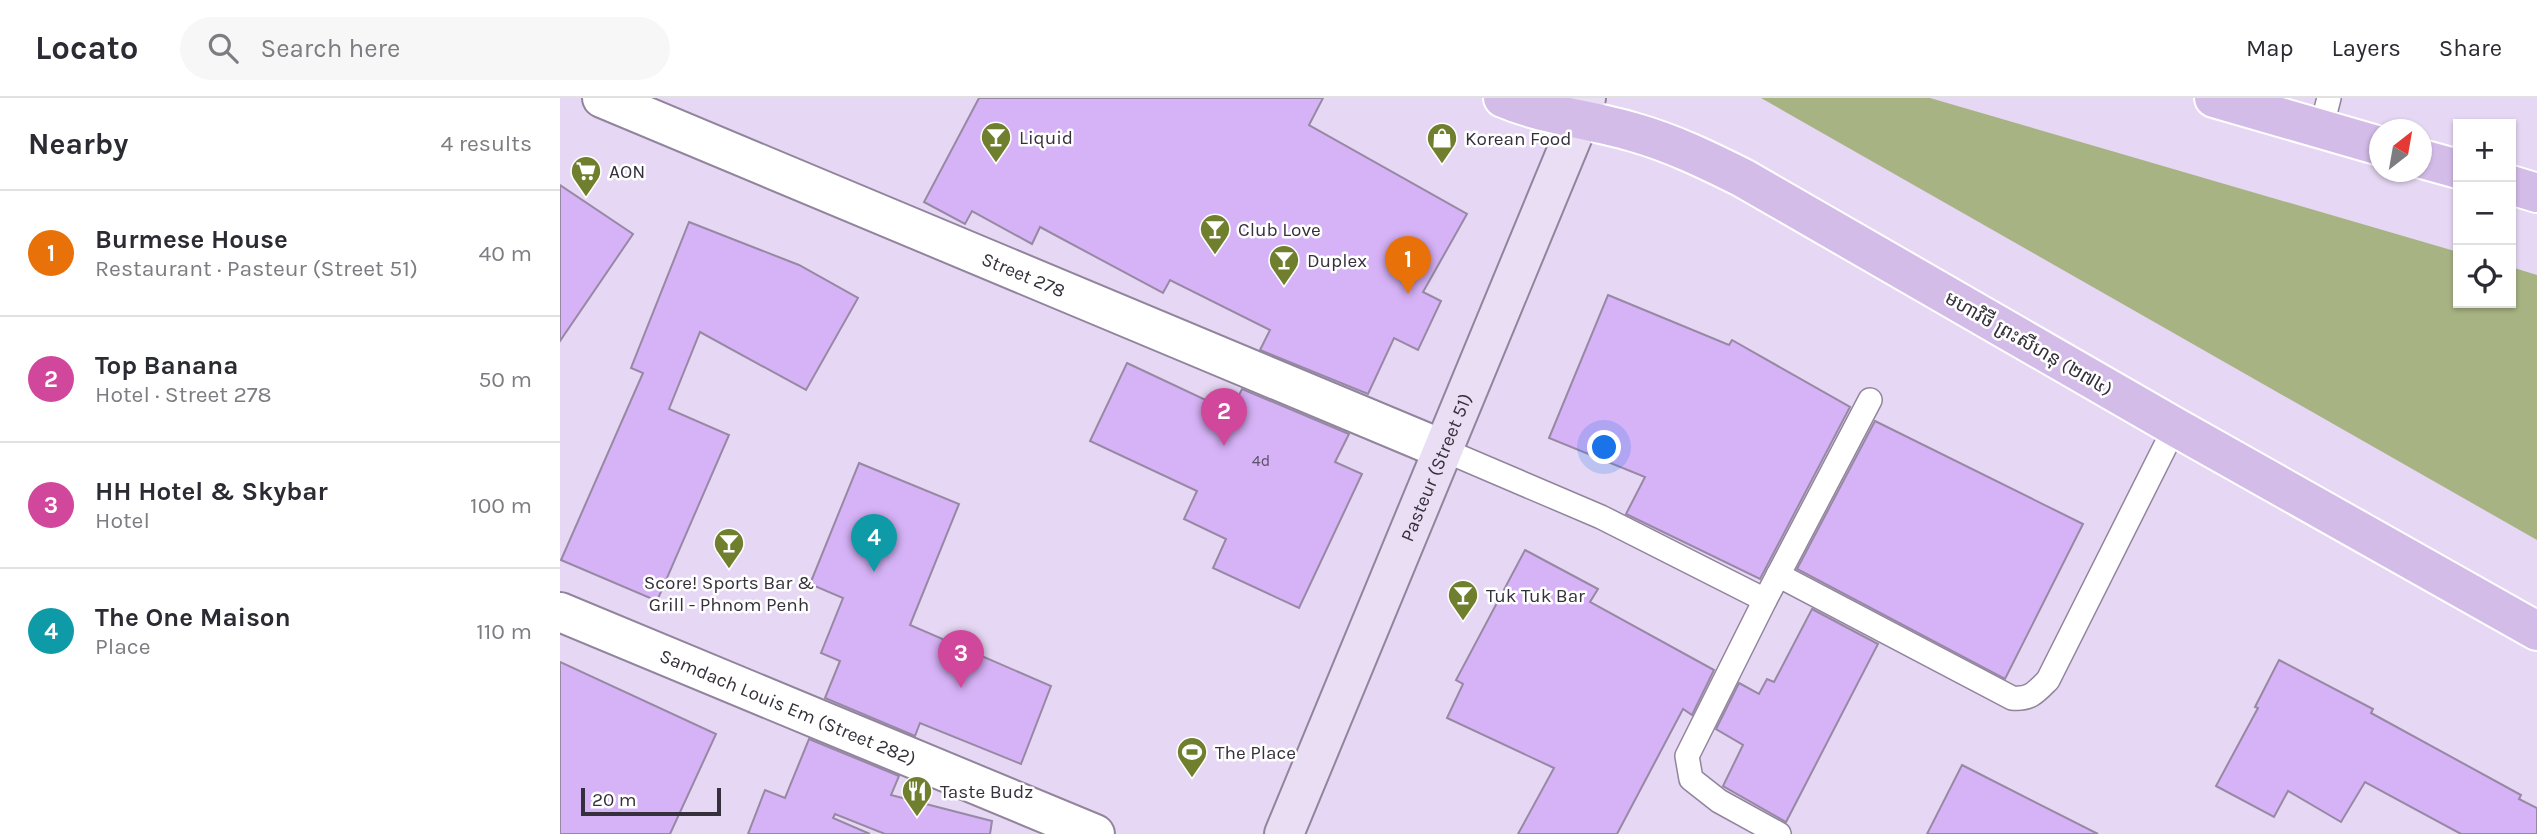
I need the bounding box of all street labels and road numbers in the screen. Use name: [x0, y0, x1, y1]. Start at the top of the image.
street label: Street 278: [978, 248, 1068, 302]
street label: មហាវិថី ព្រះសីហនុ (២៧៤): [1940, 286, 2116, 402]
street label: Pasteur (Street 51): [1396, 390, 1477, 545]
street label: Samdach Louis Em (Street 282): [656, 645, 919, 770]

